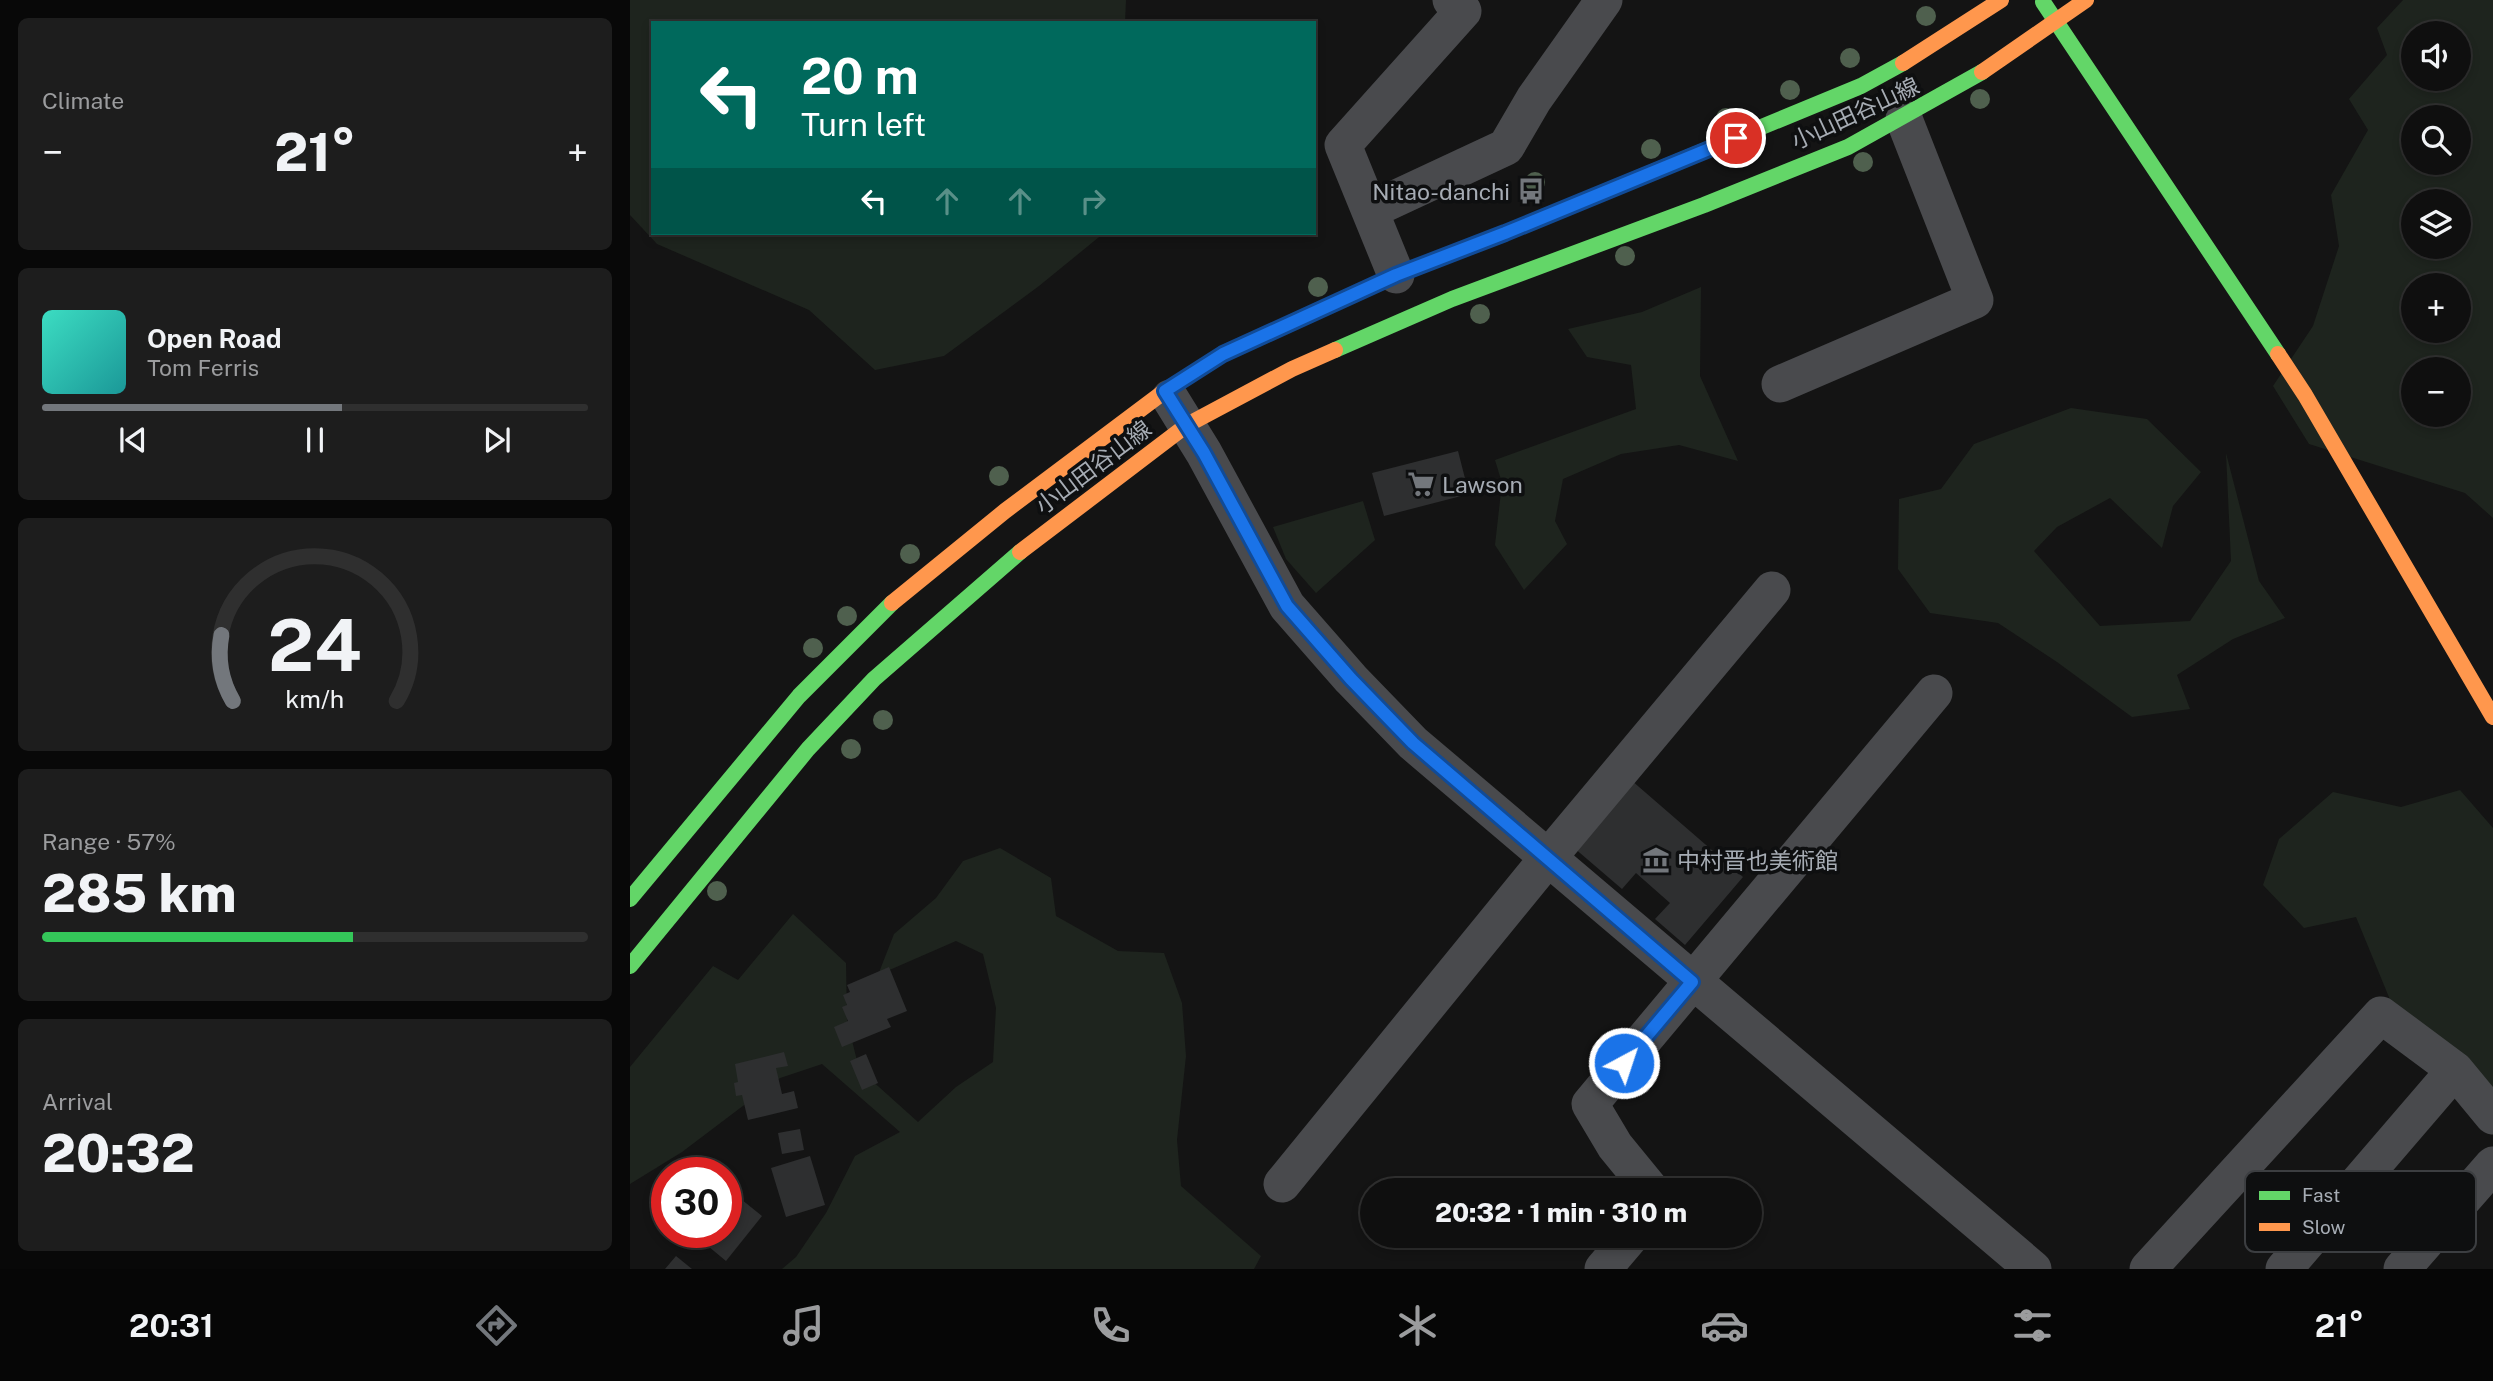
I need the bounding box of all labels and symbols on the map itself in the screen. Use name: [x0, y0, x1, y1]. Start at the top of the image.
street label: 小山田谷山線: [1787, 72, 1923, 154]
pin: [1706, 108, 1766, 168]
bus stop icon: Nitao-danchi: [1516, 176, 1546, 206]
place label: Nitao-danchi: [1372, 178, 1510, 205]
street label: 小山田谷山線: [1030, 415, 1156, 519]
supermarket icon: Lawson: [1406, 469, 1436, 499]
place label: Lawson: [1442, 471, 1523, 498]
museum icon: 中村晋也美術館: [1641, 845, 1671, 875]
place label: 中村晋也美術館: [1677, 847, 1838, 874]
position arrow: [1587, 1026, 1661, 1100]
speed limit sign: 30: [651, 1157, 742, 1248]
legend: [2245, 1171, 2476, 1252]
text: Fast: [2302, 1184, 2340, 1206]
text: Slow: [2302, 1216, 2346, 1238]

